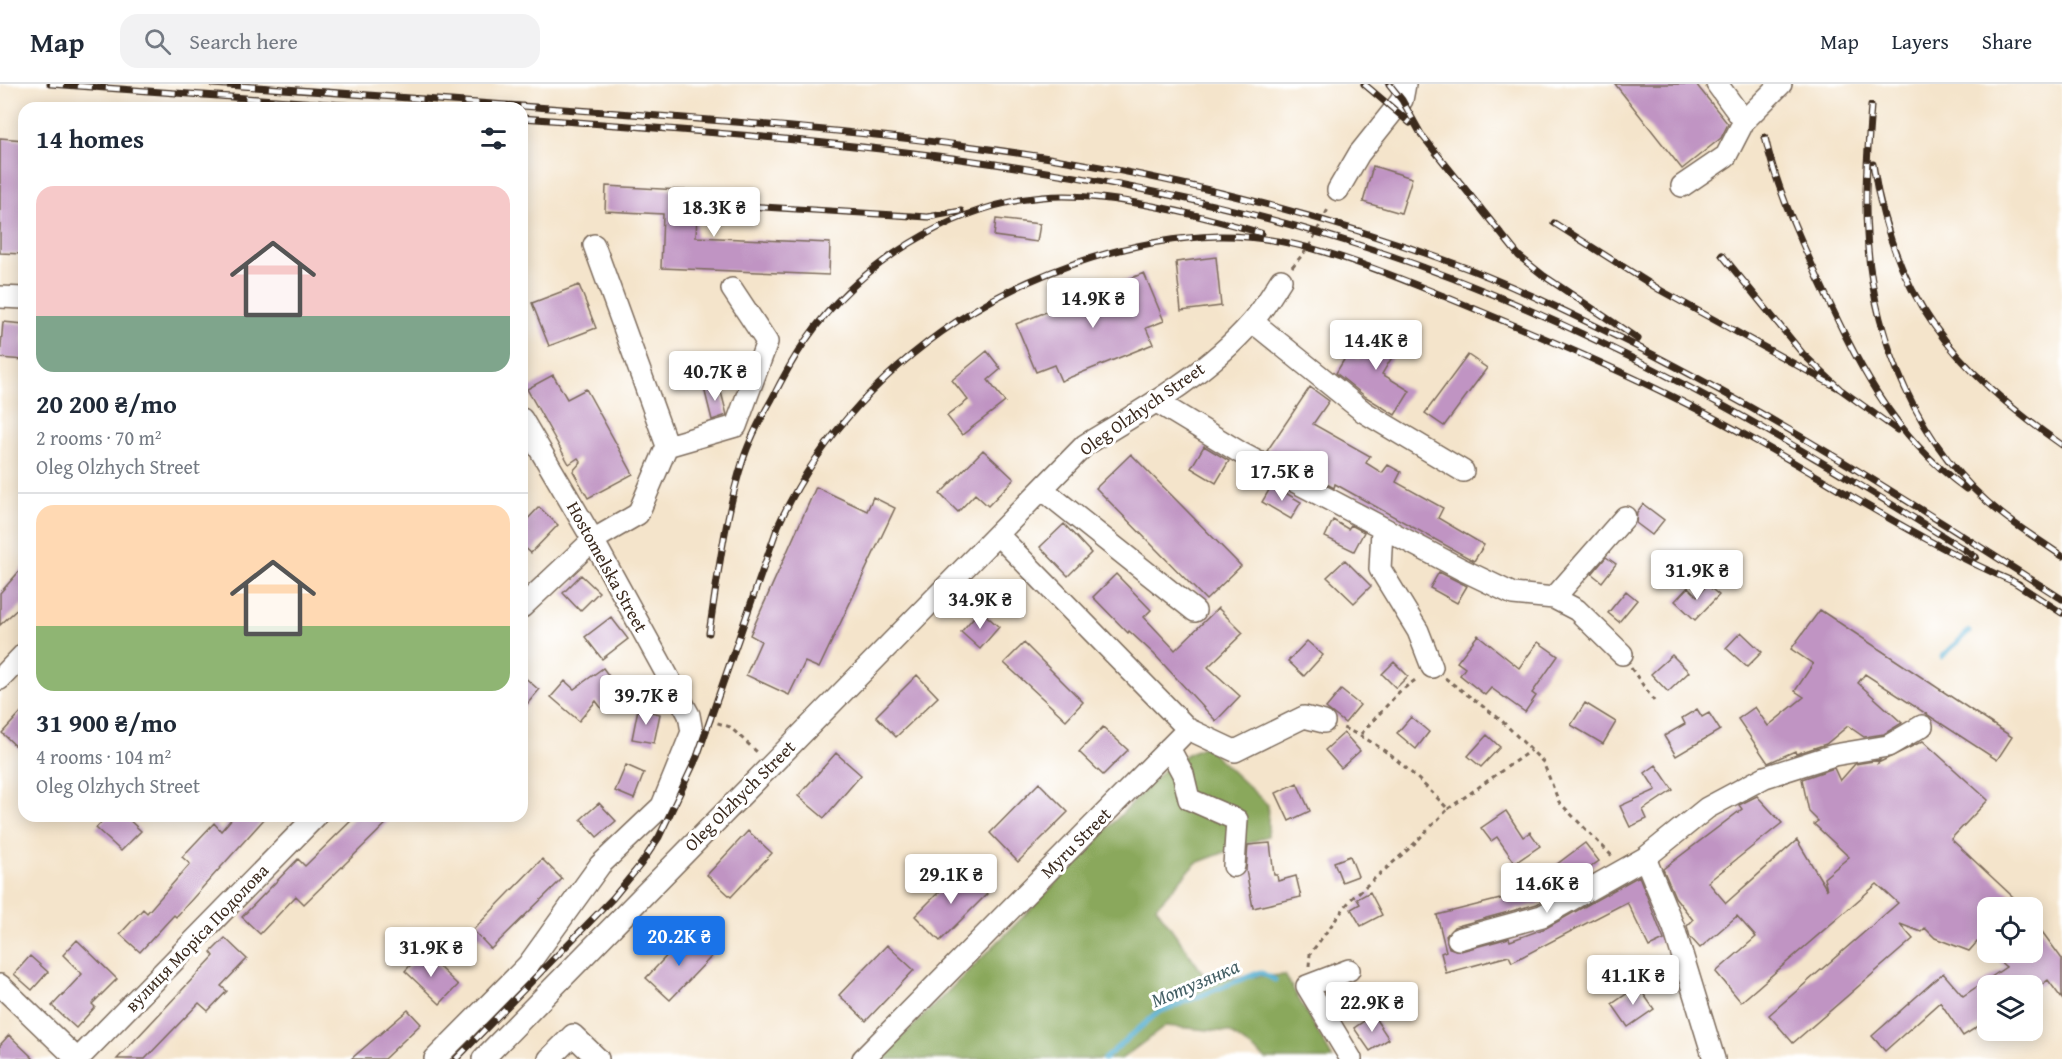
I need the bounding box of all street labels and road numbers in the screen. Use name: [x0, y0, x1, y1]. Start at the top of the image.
street label: Oleg Olzhych Street: [1074, 355, 1210, 462]
street label: Hostomelska Street: [560, 496, 655, 638]
street label: Oleg Olzhych Street: [678, 733, 802, 857]
street label: Myru Street: [1034, 801, 1118, 884]
street label: вулиця Моріса Подолова: [119, 857, 275, 1018]

